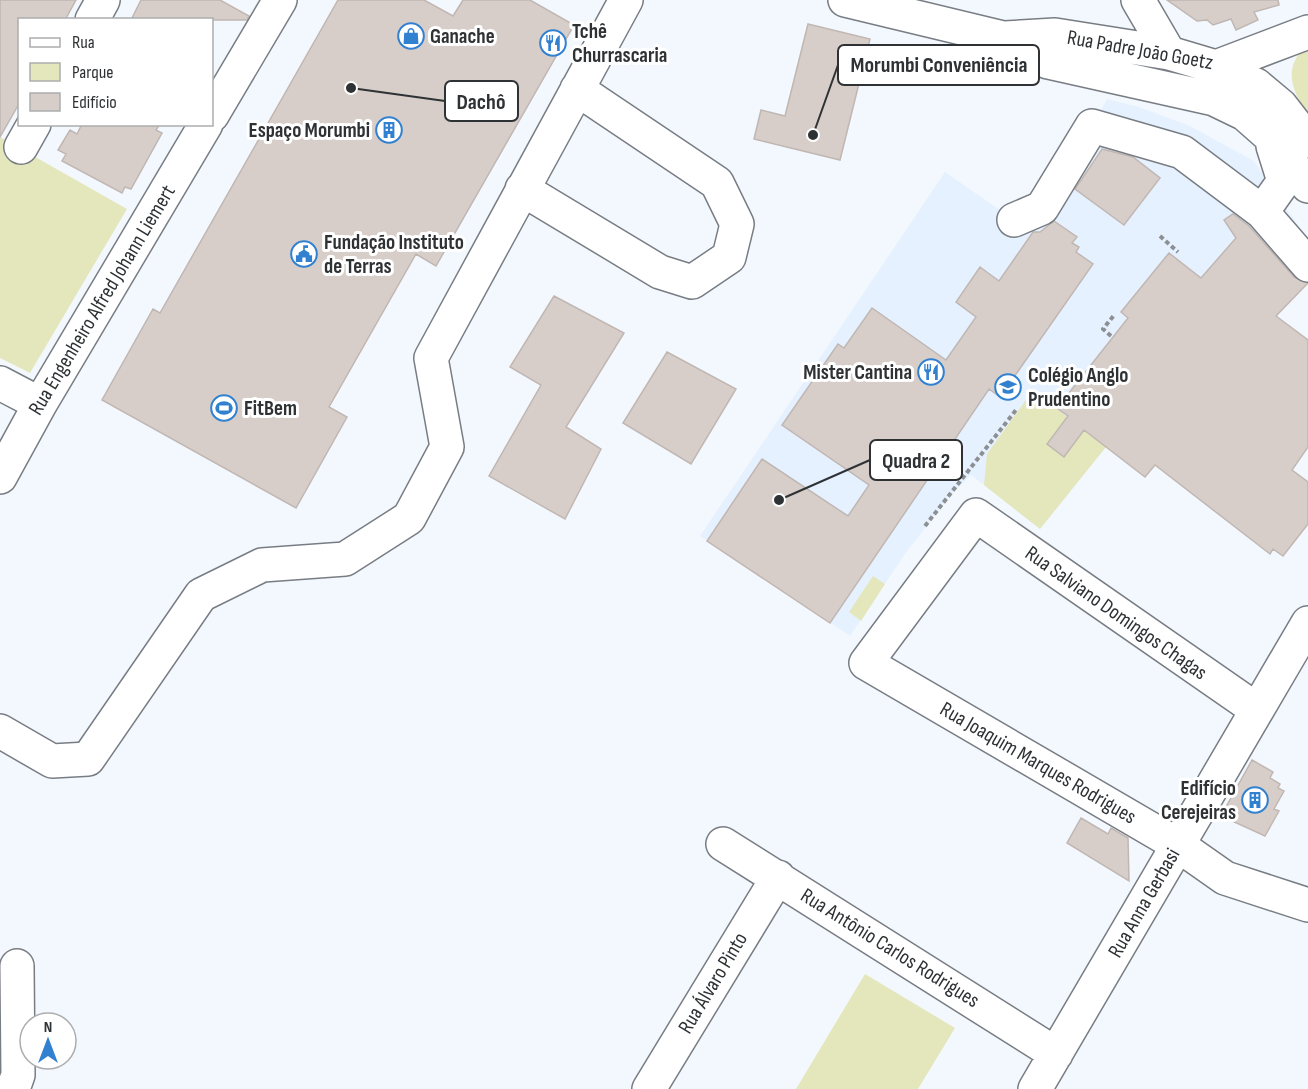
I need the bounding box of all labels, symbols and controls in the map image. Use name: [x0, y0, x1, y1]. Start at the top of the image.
legend: [18, 18, 213, 126]
place label: Tchê Churrascaria: [572, 19, 667, 68]
shop icon: Ganache: [396, 21, 426, 51]
place label: Ganache: [430, 24, 495, 49]
street label: Rua Padre João Goetz: [1065, 25, 1215, 75]
restaurant icon: Tchê Churrascaria: [538, 28, 568, 58]
text: Rua: [72, 32, 95, 53]
callout: Morumbi Conveniência: [838, 45, 1039, 85]
text: Morumbi Conveniência: [851, 52, 1027, 79]
text: Parque: [72, 62, 113, 83]
callout: Dachô: [445, 81, 518, 121]
text: Dachô: [457, 89, 505, 116]
text: Edifício: [72, 92, 117, 113]
building icon: Espaço Morumbi: [374, 115, 404, 145]
place label: Espaço Morumbi: [249, 118, 370, 143]
street label: Rua Engenheiro Alfred Johann Liemert: [23, 180, 181, 420]
place label: Fundação Instituto de Terras: [324, 230, 464, 279]
public building icon: Fundação Instituto de Terras: [289, 239, 319, 269]
restaurant icon: Mister Cantina: [916, 357, 946, 387]
place label: Mister Cantina: [803, 360, 912, 385]
place label: Colégio Anglo Prudentino: [1028, 363, 1128, 412]
school or university icon: Colégio Anglo Prudentino: [993, 372, 1023, 402]
sports icon: FitBem: [209, 393, 239, 423]
place label: FitBem: [244, 396, 297, 421]
callout: Quadra 2: [870, 440, 962, 480]
text: Quadra 2: [882, 448, 950, 475]
street label: Rua Salviano Domingos Chagas: [1020, 541, 1212, 685]
street label: Rua Joaquim Marques Rodrigues: [935, 697, 1141, 829]
place label: Edifício Cerejeiras: [1161, 776, 1236, 825]
building icon: Edifício Cerejeiras: [1240, 785, 1270, 815]
street label: Rua Anna Gerbasi: [1103, 844, 1185, 962]
street label: Rua Antônio Carlos Rodrigues: [796, 883, 984, 1013]
street label: Rua Álvaro Pinto: [673, 928, 753, 1038]
north arrow: [18, 1011, 78, 1071]
text: N: [44, 1018, 52, 1037]

